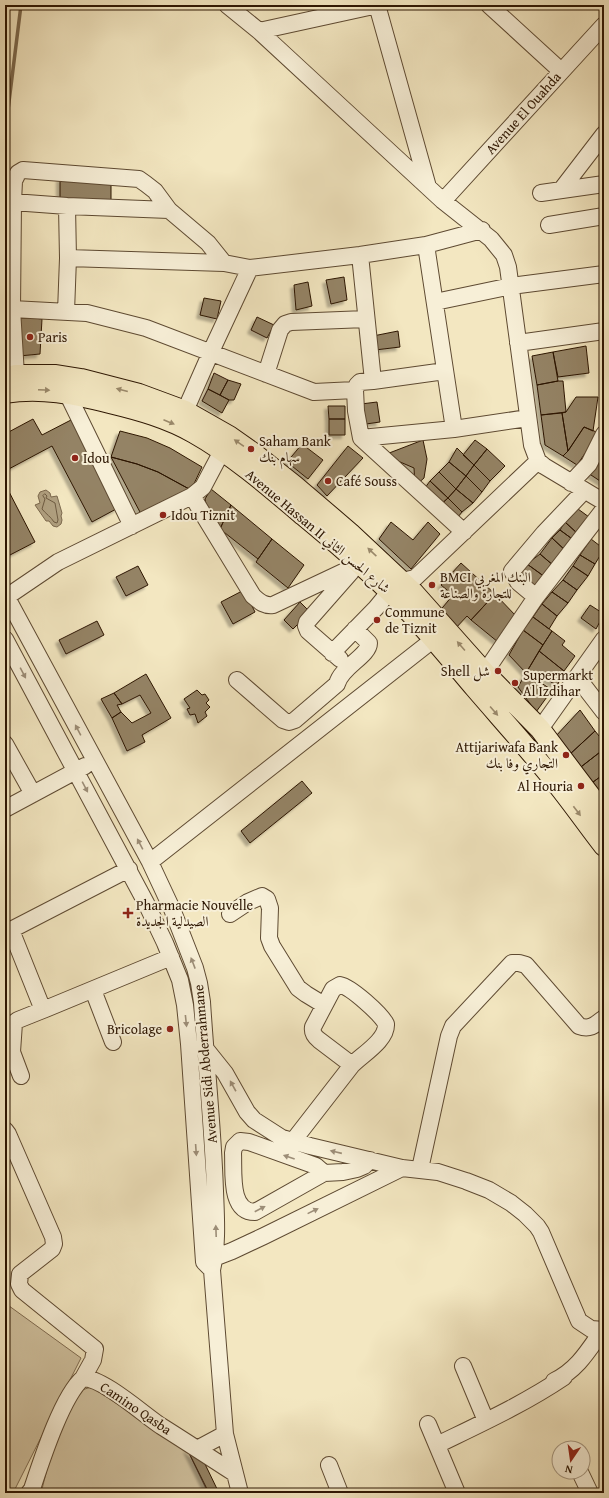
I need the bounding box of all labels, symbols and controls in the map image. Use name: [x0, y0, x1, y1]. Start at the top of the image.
street label: Avenue El Ouahda: [480, 67, 566, 159]
place label: Paris: [38, 327, 67, 347]
marker: Paris: [25, 332, 35, 342]
one-way arrow: [115, 386, 128, 392]
one-way arrow: [38, 387, 50, 394]
one-way arrow: [164, 419, 176, 425]
place label: Saham Bank سهام بنك: [259, 431, 332, 470]
one-way arrow: [234, 439, 244, 447]
marker: Saham Bank سهام بنك: [246, 444, 256, 454]
place label: Idou: [83, 448, 110, 468]
marker: Idou: [70, 453, 80, 463]
street label: Avenue Hassan II شارع الحسن الثاني: [240, 464, 395, 599]
place label: Café Souss: [336, 471, 397, 491]
marker: Café Souss: [323, 476, 333, 486]
place label: Idou Tiznit: [171, 505, 235, 525]
marker: Idou Tiznit: [158, 510, 168, 520]
one-way arrow: [366, 548, 377, 557]
place label: BMCI البنك المغربي للتجارة والصناعة: [440, 567, 531, 603]
marker: BMCI البنك المغربي للتجارة والصناعة: [427, 580, 437, 590]
place label: Commune de Tiznit: [385, 602, 445, 638]
marker: Commune de Tiznit: [372, 615, 382, 625]
one-way arrow: [457, 641, 466, 652]
place label: Shell شل: [441, 661, 490, 682]
place label: Supermarkt Al Izdihar: [523, 665, 593, 701]
marker: Shell شل: [493, 666, 503, 676]
one-way arrow: [20, 667, 27, 679]
marker: Supermarkt Al Izdihar: [510, 678, 520, 688]
one-way arrow: [490, 705, 499, 716]
one-way arrow: [75, 724, 82, 736]
place label: Attijariwafa Bank التجاري وفا بنك: [456, 737, 559, 775]
marker: Attijariwafa Bank التجاري وفا بنك: [561, 750, 571, 760]
place label: Al Houria: [517, 776, 573, 796]
marker: Al Houria: [576, 781, 586, 791]
one-way arrow: [82, 782, 88, 793]
one-way arrow: [573, 806, 581, 816]
one-way arrow: [137, 838, 144, 850]
place label: Pharmacie Nouvelle الصيدلية الجديدة: [136, 895, 254, 931]
marker: Pharmacie Nouvelle الصيدلية الجديدة: [123, 908, 133, 918]
one-way arrow: [189, 956, 195, 968]
street label: Avenue Sidi Abderrahmane: [188, 983, 222, 1144]
one-way arrow: [183, 1015, 190, 1027]
place label: Bricolage: [107, 1019, 162, 1039]
marker: Bricolage: [165, 1024, 175, 1034]
one-way arrow: [229, 1080, 236, 1092]
one-way arrow: [192, 1144, 199, 1156]
one-way arrow: [330, 1149, 342, 1155]
one-way arrow: [283, 1154, 295, 1160]
one-way arrow: [255, 1206, 266, 1212]
one-way arrow: [307, 1208, 319, 1214]
one-way arrow: [213, 1224, 219, 1237]
street label: Camino Qasba: [96, 1377, 176, 1439]
north arrow: [551, 1440, 591, 1480]
text: N: [563, 1461, 574, 1478]

